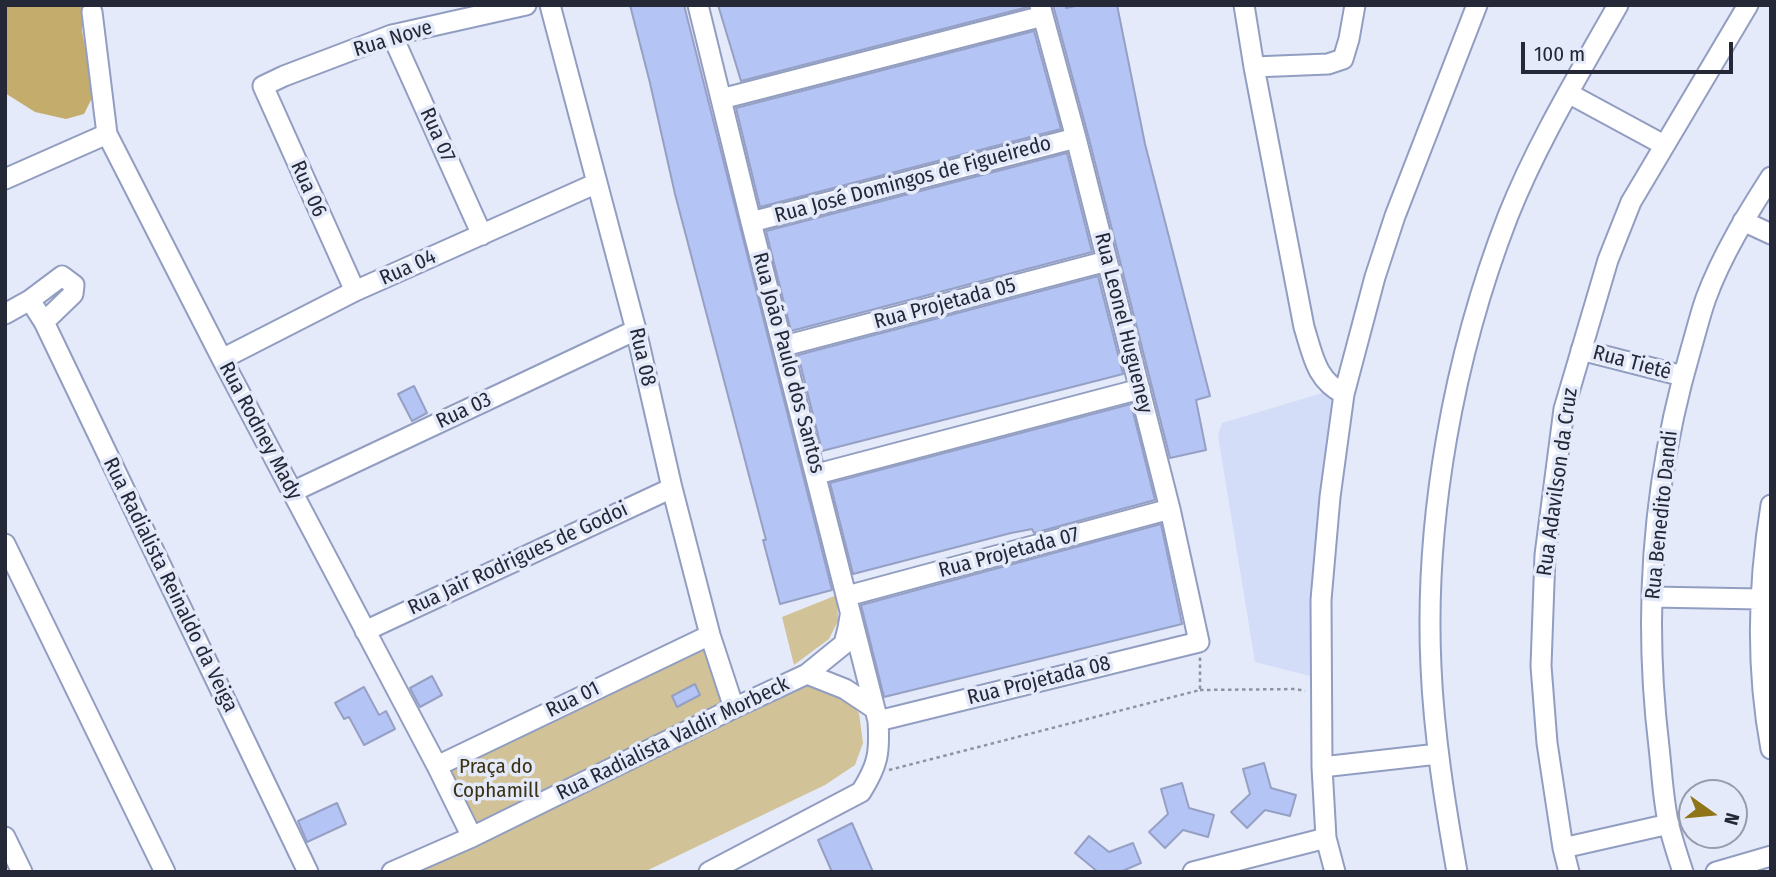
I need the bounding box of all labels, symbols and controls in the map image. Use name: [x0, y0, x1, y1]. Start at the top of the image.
street label: Rua Nove: [351, 15, 435, 63]
scale bar: [1524, 28, 1736, 72]
text: 100 m: [1534, 41, 1585, 67]
street label: Rua 07: [414, 104, 460, 166]
street label: Rua José Domingos de Figueiredo: [772, 131, 1054, 229]
street label: Rua 06: [284, 157, 332, 221]
street label: Rua Leonel Hugueney: [1088, 230, 1158, 416]
street label: Rua 04: [376, 245, 440, 291]
street label: Rua João Paulo dos Santos: [746, 250, 830, 476]
street label: Rua Projetada 05: [871, 273, 1019, 335]
street label: Rua 08: [623, 325, 661, 389]
street label: Rua Tietê: [1590, 340, 1674, 386]
street label: Rua Rodney Mady: [213, 358, 307, 504]
street label: Rua Adavilson da Cruz: [1532, 386, 1584, 578]
street label: Rua 03: [432, 387, 496, 435]
street label: Rua Benedito Dandi: [1641, 429, 1683, 601]
street label: Rua Radialista Reinaldo da Veiga: [97, 454, 243, 716]
street label: Rua Jair Rodrigues de Godoi: [404, 497, 632, 621]
street label: Rua Projetada 07: [936, 522, 1082, 584]
street label: Rua Projetada 08: [965, 651, 1113, 711]
street label: Rua Radialista Valdir Morbeck: [553, 672, 793, 806]
street label: Rua 01: [542, 676, 604, 724]
park label: Praça do Cophamill: [453, 754, 539, 804]
north arrow: [1678, 779, 1748, 849]
text: N: [1719, 811, 1744, 828]

